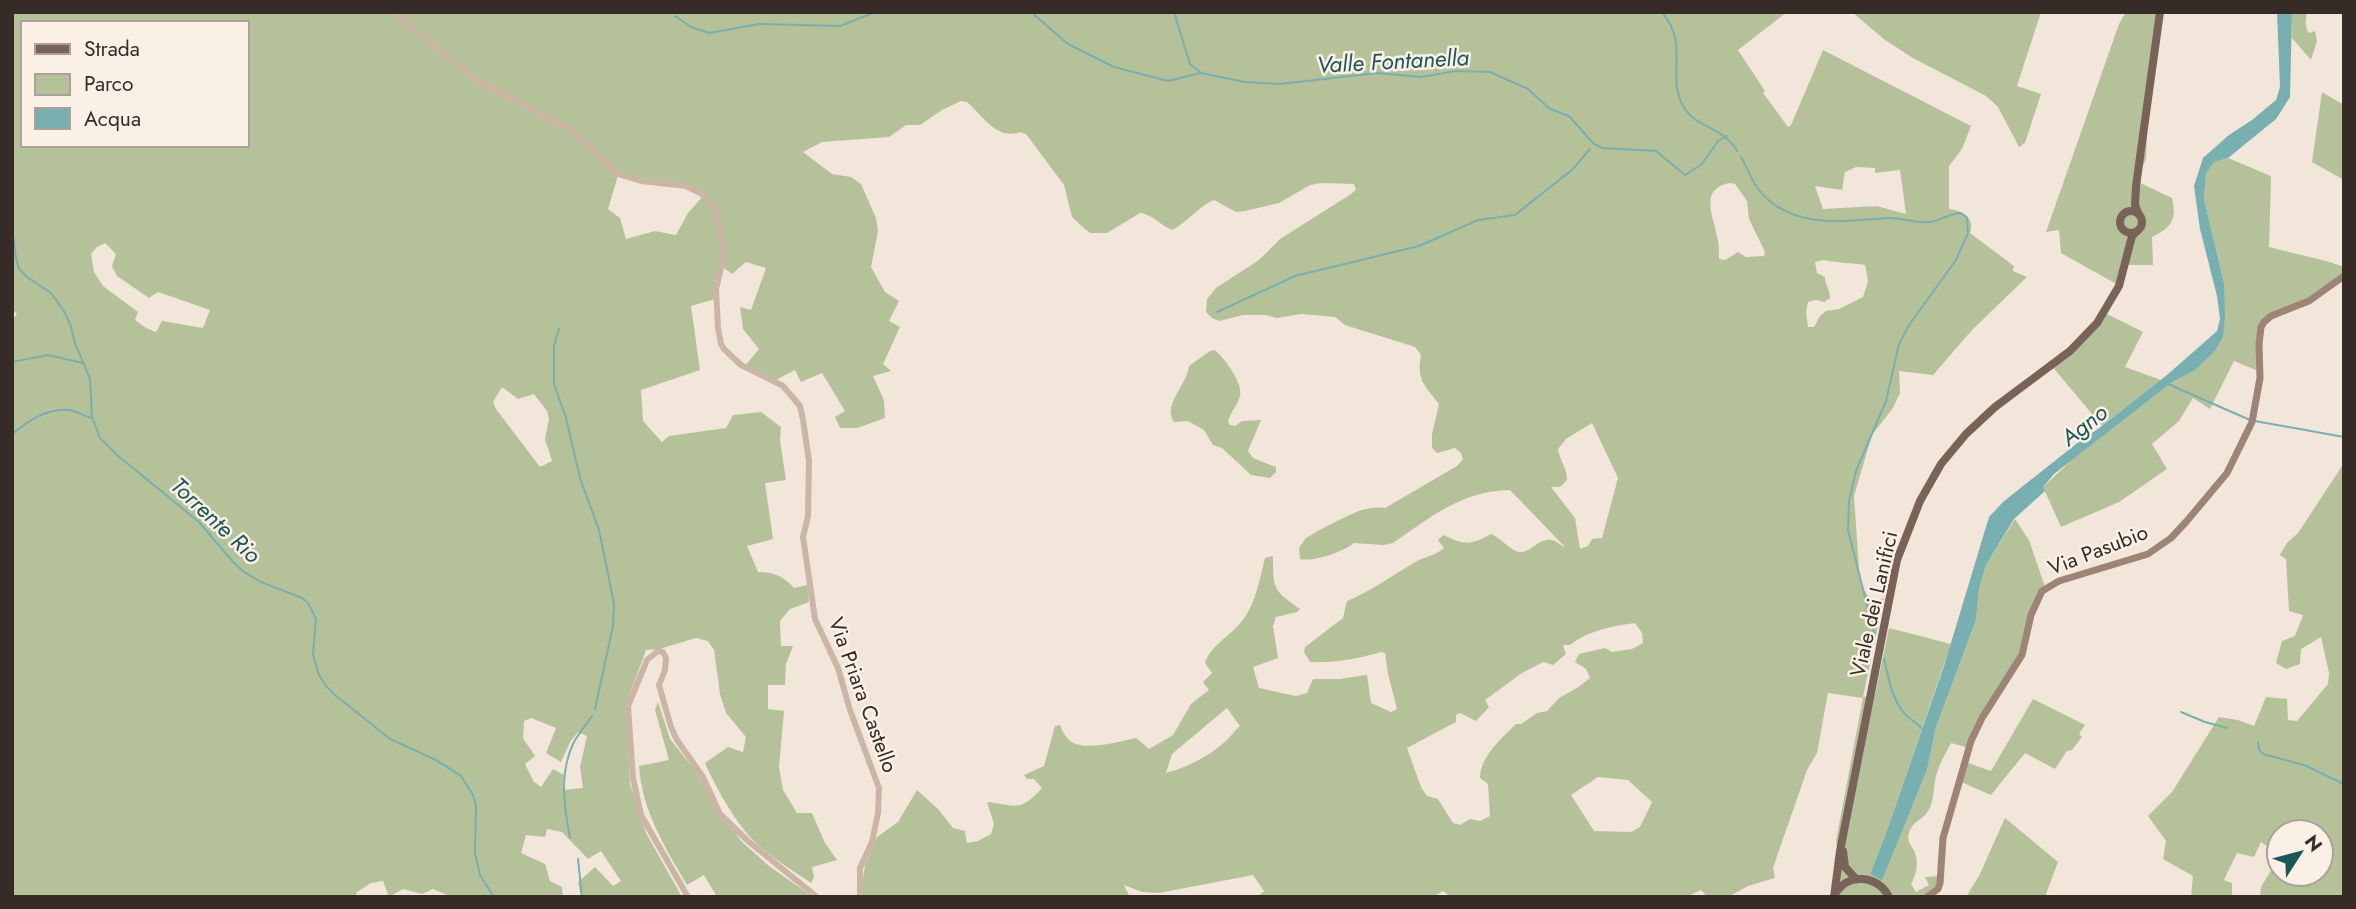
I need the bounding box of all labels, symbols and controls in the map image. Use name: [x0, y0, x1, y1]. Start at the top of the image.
legend: [21, 21, 248, 147]
text: Strada: [84, 34, 140, 64]
water label: Valle Fontanella: [1316, 40, 1470, 82]
text: Parco: [84, 69, 133, 99]
text: Acqua: [84, 104, 141, 134]
water label: Agno: [2053, 395, 2115, 455]
water label: Torrente Rio: [163, 469, 269, 571]
street label: Via Pasubio: [2044, 517, 2152, 583]
street label: Viale dei Lanifici: [1843, 528, 1905, 680]
street label: Via Priara Castello: [821, 613, 905, 777]
north arrow: [2265, 818, 2335, 888]
text: N: [2298, 829, 2329, 857]

